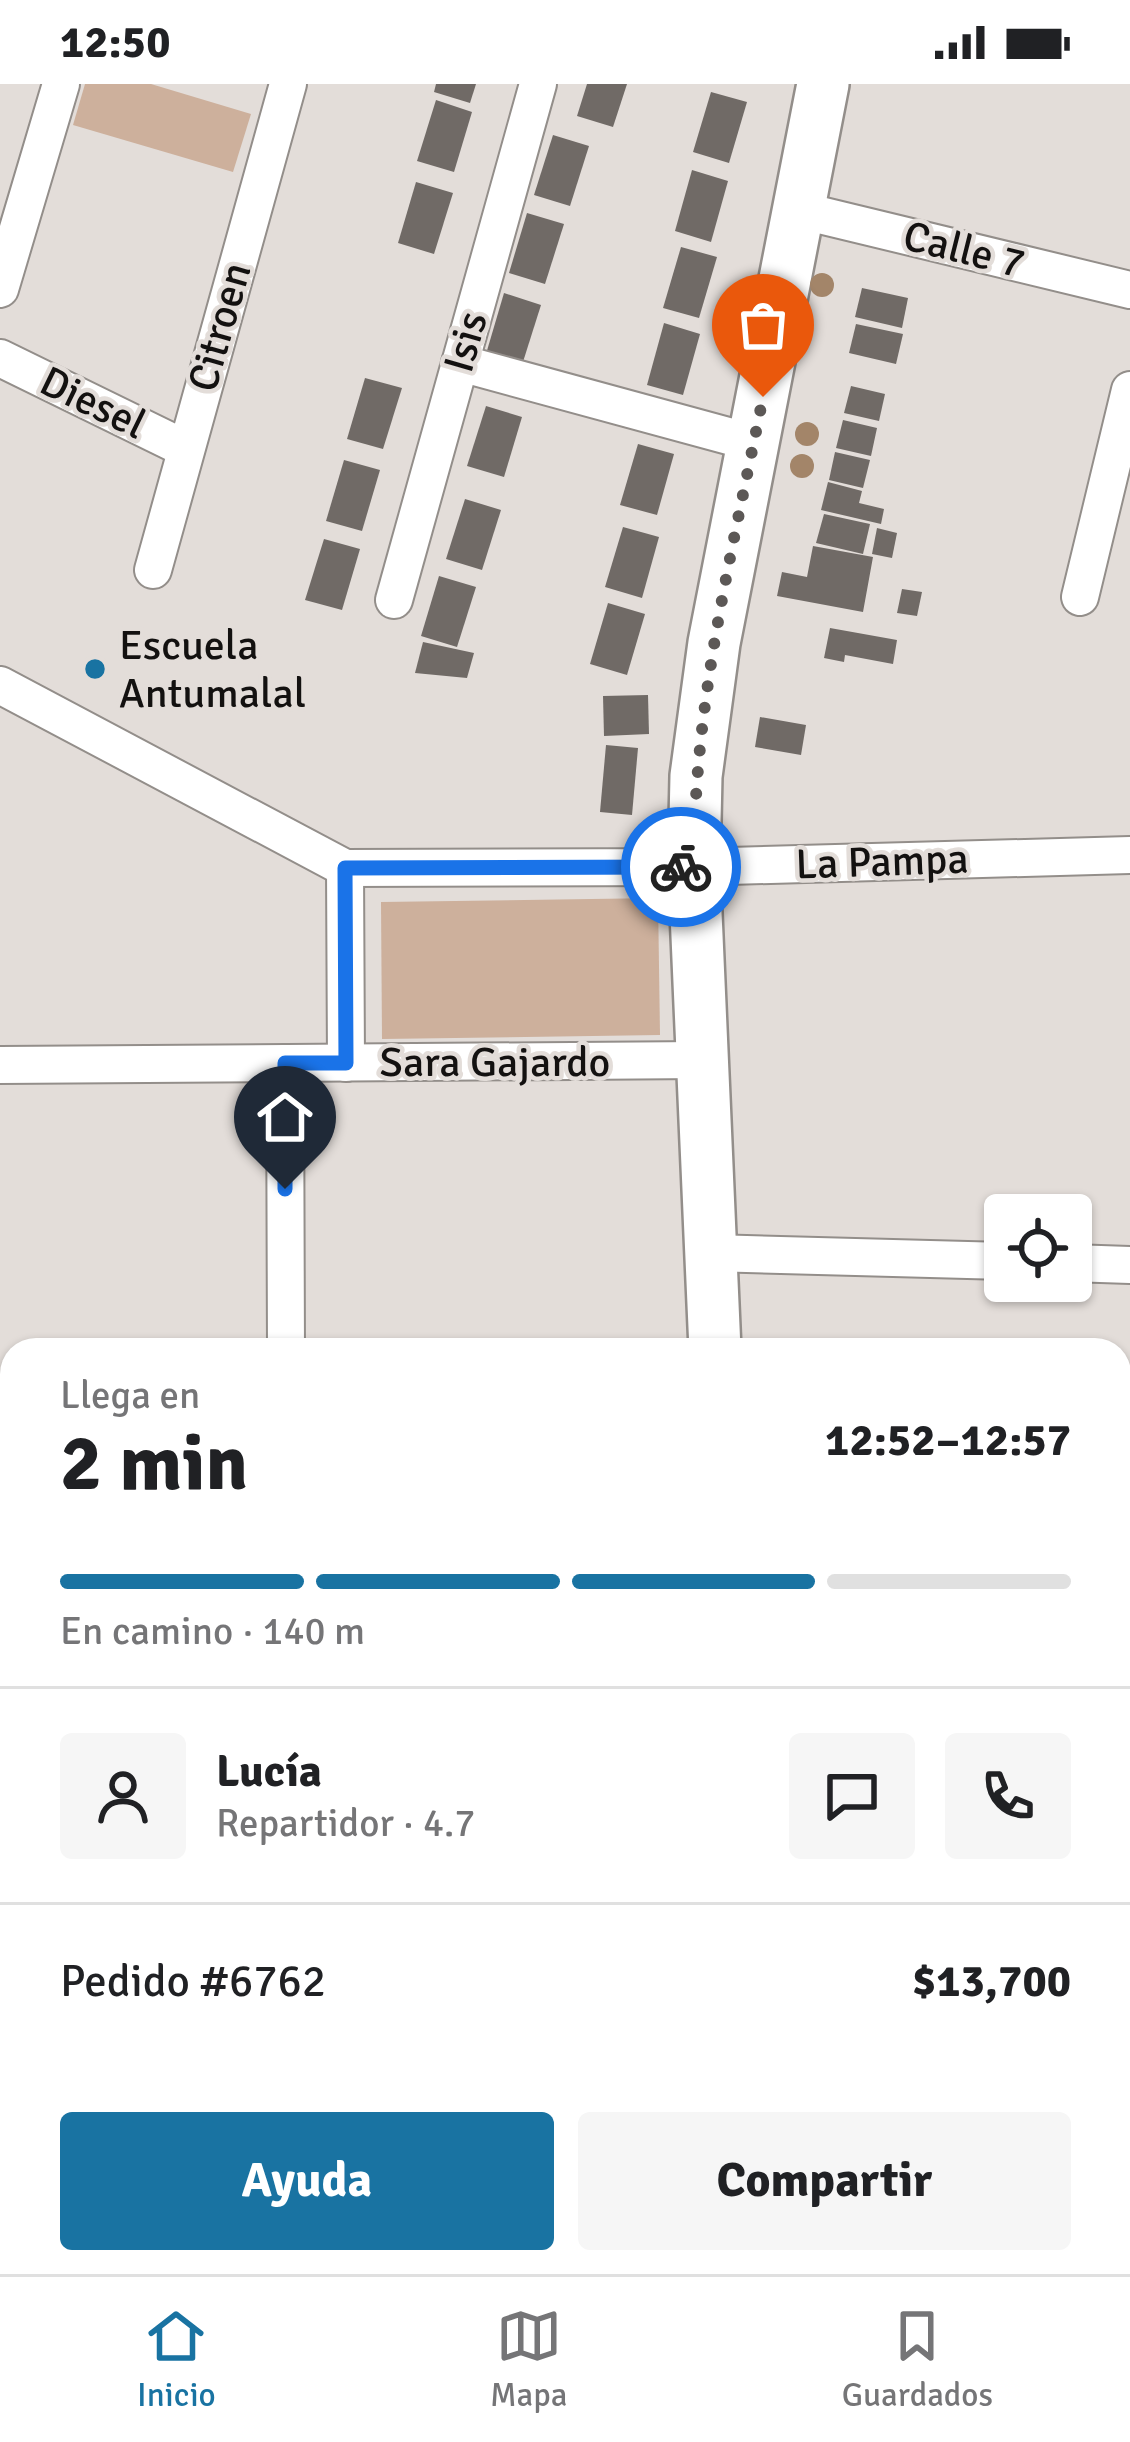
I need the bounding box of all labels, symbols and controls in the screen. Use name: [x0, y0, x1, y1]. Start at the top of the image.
text: 12:50: [60, 15, 170, 70]
street label: Calle 7: [898, 210, 1030, 290]
street label: Citroen: [177, 257, 263, 397]
pin: [712, 274, 814, 397]
icon: bag: [730, 292, 796, 358]
street label: Isis: [433, 306, 499, 378]
street label: Diesel: [32, 356, 154, 450]
place label: Escuela Antumalal: [119, 620, 306, 719]
marker: Escuela Antumalal: [82, 656, 108, 682]
courier: [621, 807, 741, 927]
street label: La Pampa: [795, 833, 969, 891]
icon: bike: [648, 834, 714, 900]
street label: Sara Gajardo: [380, 1037, 610, 1088]
pin: [234, 1066, 336, 1189]
icon: home: [252, 1084, 318, 1150]
map controls: [984, 1194, 1092, 1302]
button: locate: [984, 1194, 1092, 1302]
text: Llega en: [60, 1371, 200, 1419]
text: 12:52–12:57: [825, 1413, 1071, 1468]
text: 2 min: [60, 1416, 248, 1512]
text: En camino · 140 m: [60, 1607, 365, 1655]
button: person: [60, 1733, 186, 1859]
button: chat: [789, 1733, 915, 1859]
button: phone: [945, 1733, 1071, 1859]
text: Lucía: [216, 1744, 322, 1799]
text: Repartidor · 4.7: [216, 1799, 475, 1847]
text: Pedido #6762: [60, 1954, 326, 2009]
text: $13,700: [912, 1954, 1071, 2009]
button: Ayuda: [60, 2112, 554, 2250]
button: Compartir: [578, 2112, 1071, 2250]
tab: Inicio: [137, 2303, 216, 2416]
tab: Mapa: [490, 2303, 568, 2416]
tab: Guardados: [842, 2303, 993, 2416]

